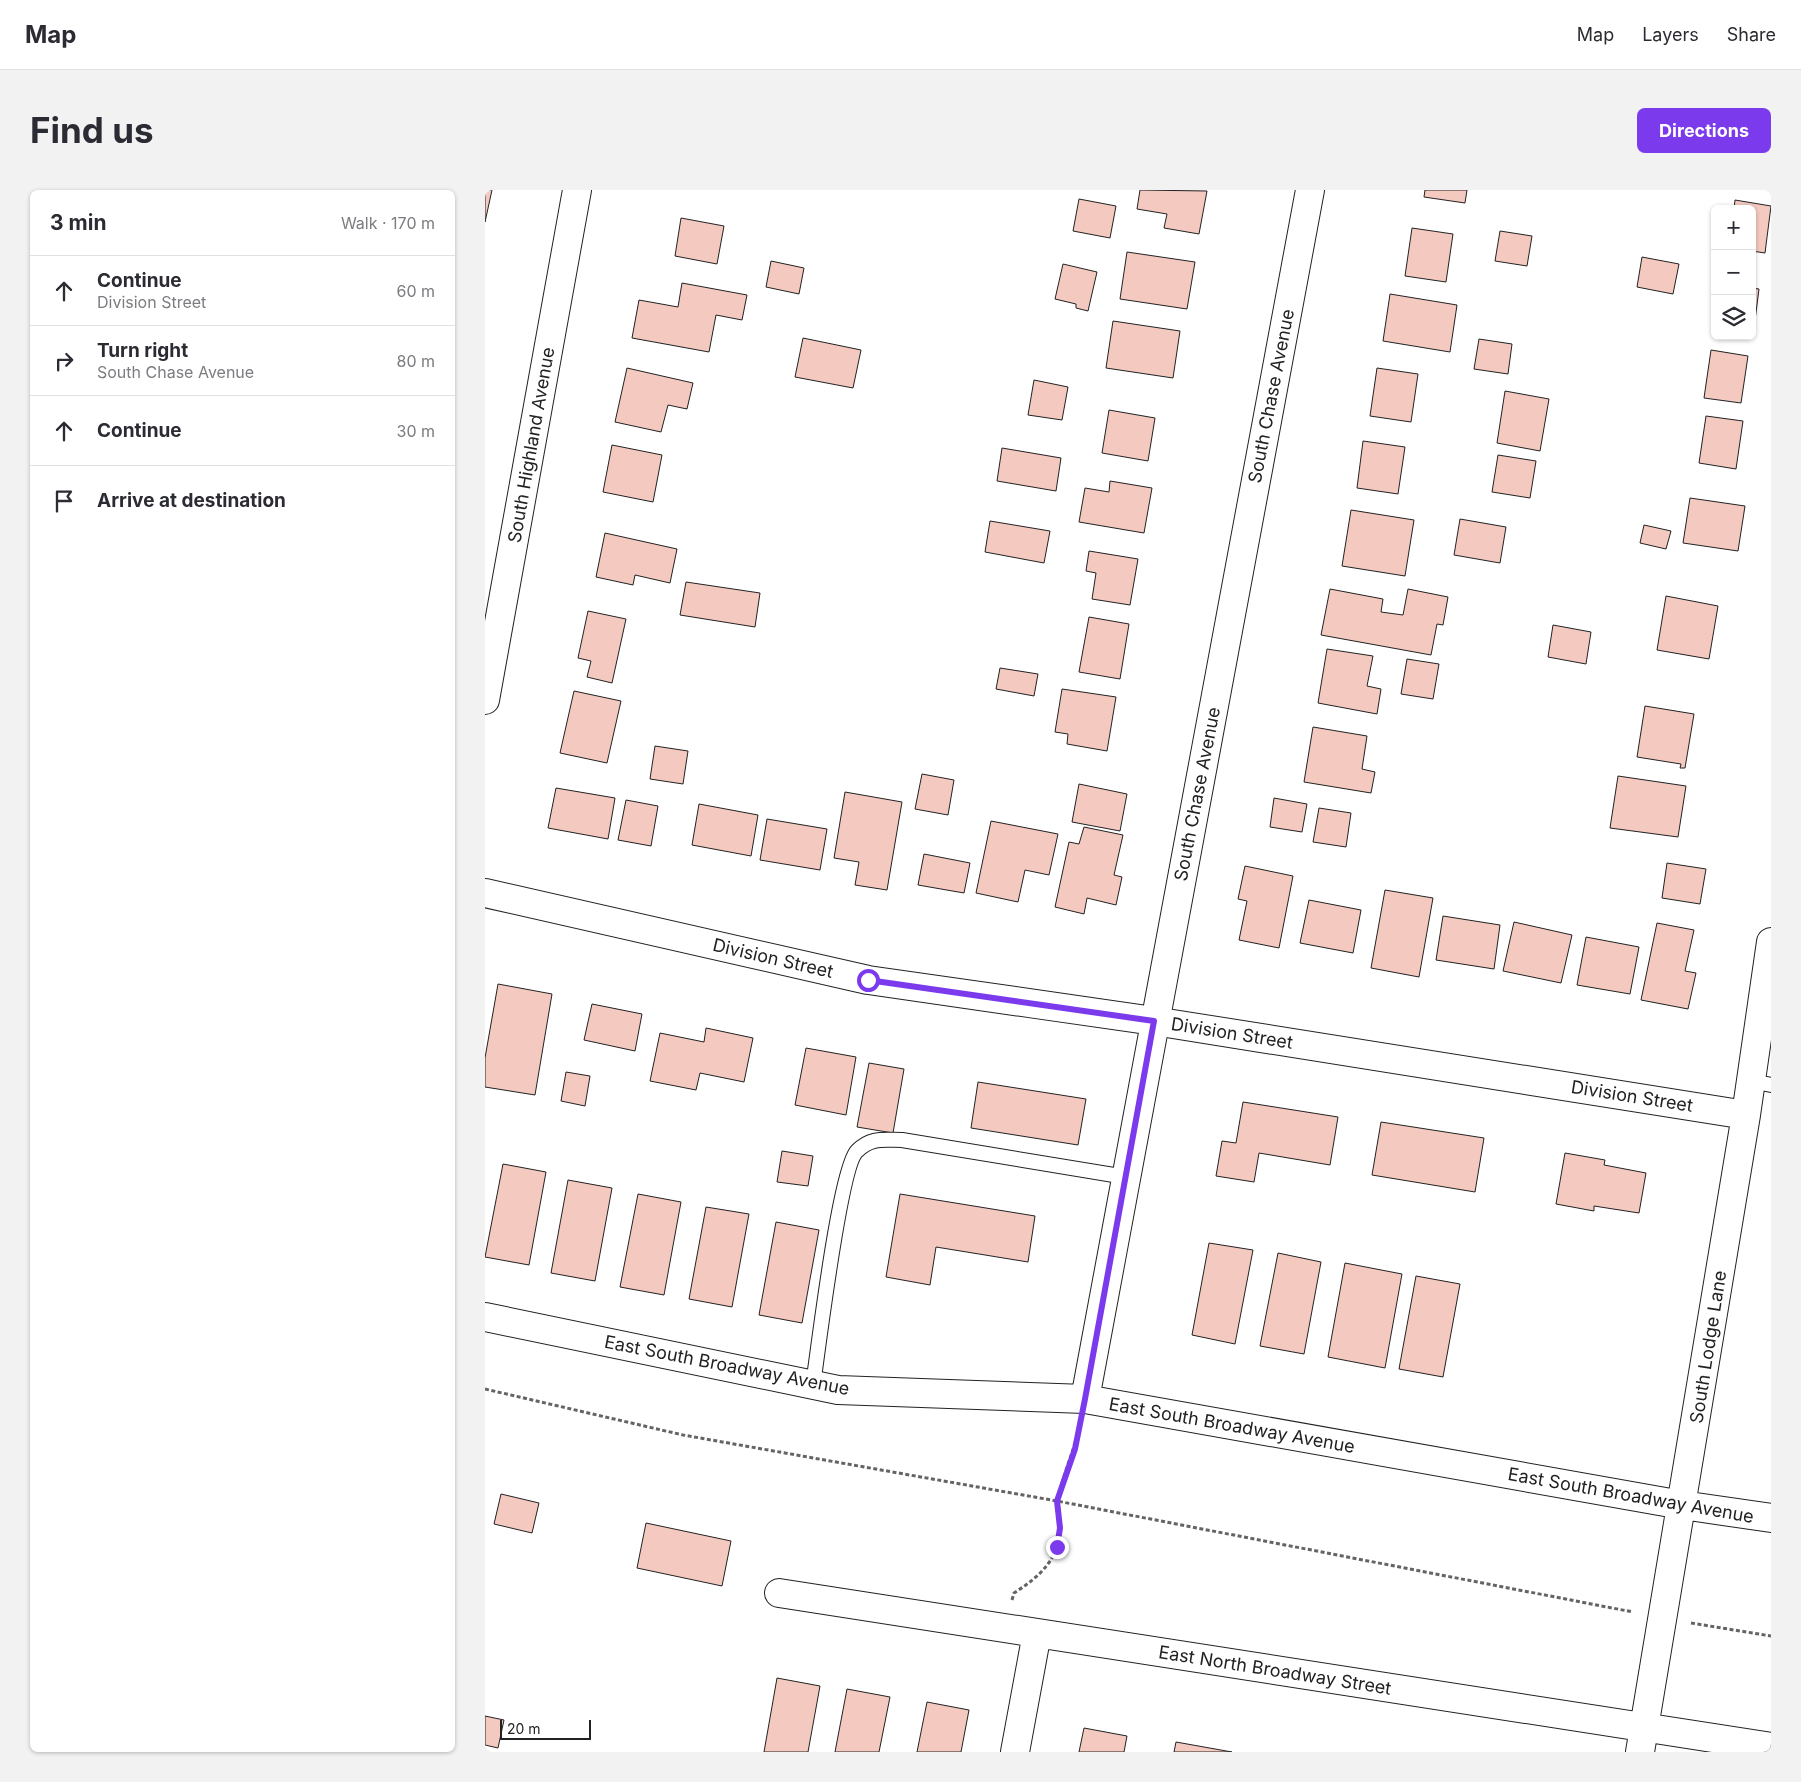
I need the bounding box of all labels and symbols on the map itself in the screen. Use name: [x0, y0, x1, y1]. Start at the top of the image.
street label: South Chase Avenue: [1244, 307, 1298, 485]
street label: South Highland Avenue: [503, 345, 559, 545]
street label: South Chase Avenue: [1170, 705, 1224, 883]
street label: Division Street: [711, 934, 835, 982]
route start: [857, 969, 880, 992]
street label: Division Street: [1170, 1013, 1294, 1053]
street label: Division Street: [1570, 1076, 1694, 1116]
street label: South Lodge Lane: [1686, 1269, 1730, 1425]
street label: East South Broadway Avenue: [603, 1331, 851, 1399]
street label: East South Broadway Avenue: [1107, 1393, 1357, 1457]
street label: East South Broadway Avenue: [1506, 1463, 1756, 1527]
route end: [1046, 1536, 1069, 1559]
street label: East North Broadway Street: [1157, 1641, 1393, 1699]
scale bar: [500, 1717, 591, 1740]

